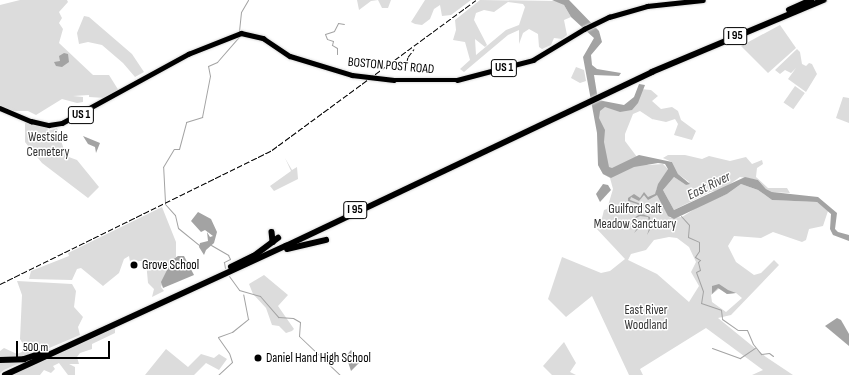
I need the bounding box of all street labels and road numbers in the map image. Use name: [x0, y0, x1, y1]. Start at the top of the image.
road number: I 95: [723, 26, 747, 46]
street label: BOSTON POST ROAD: [347, 54, 435, 78]
road number: US 1: [490, 58, 518, 78]
road number: US 1: [67, 105, 95, 125]
road number: I 95: [343, 200, 367, 220]

